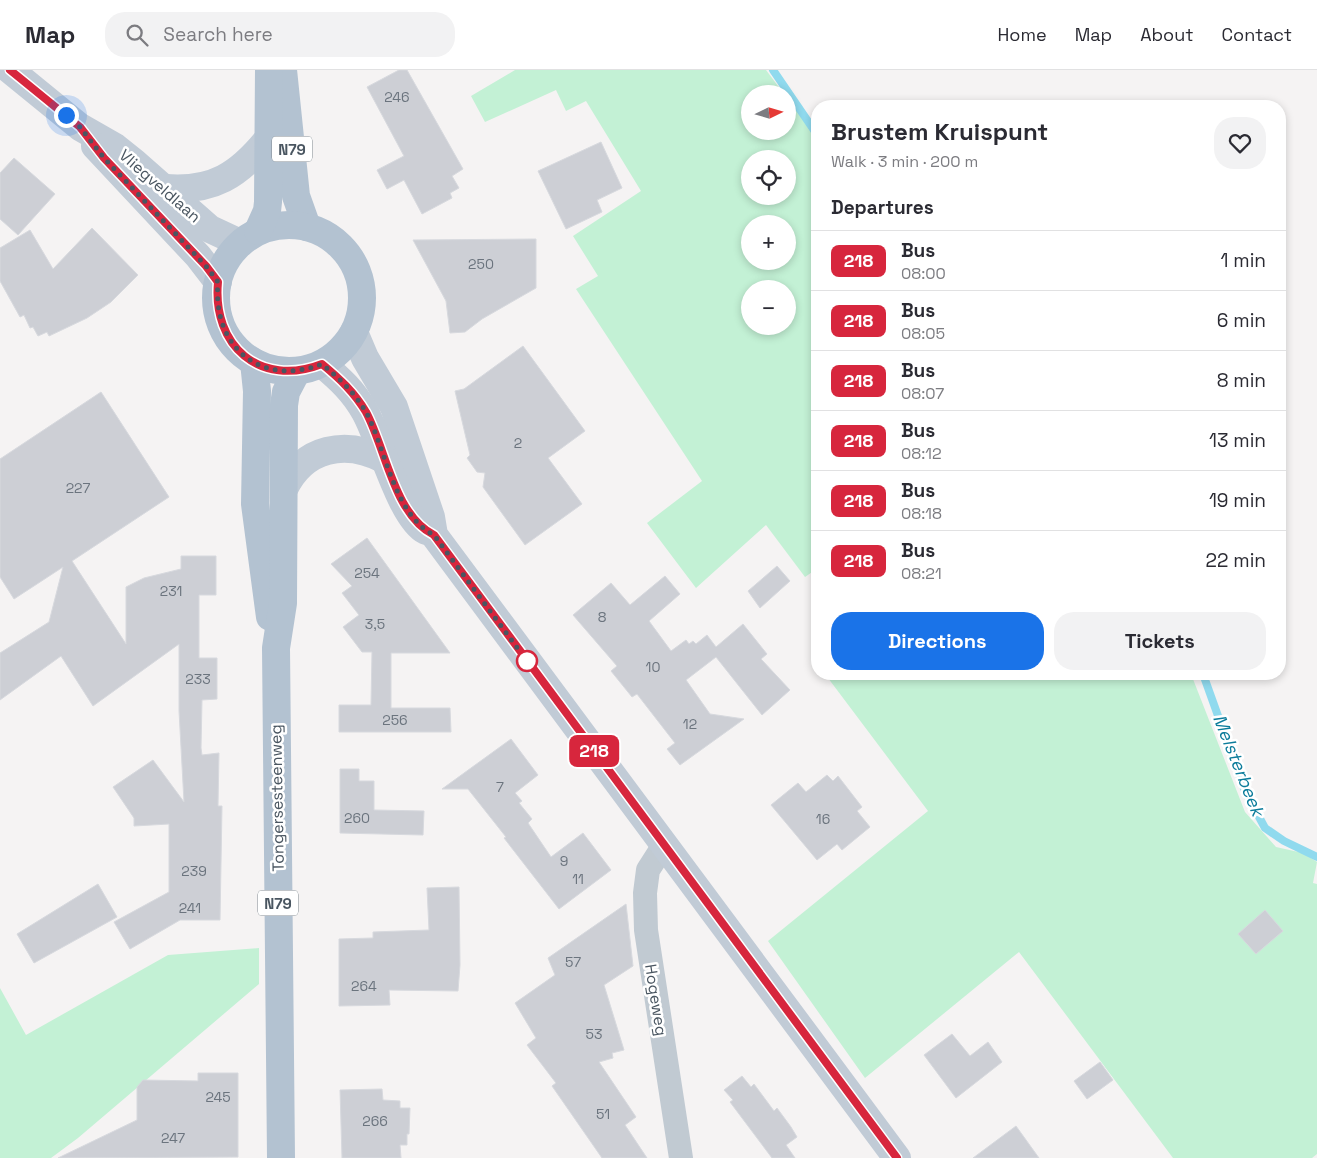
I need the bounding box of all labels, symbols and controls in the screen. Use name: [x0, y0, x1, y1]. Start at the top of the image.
search box: [105, 12, 455, 57]
text: Map: [25, 19, 75, 50]
icon: search: [123, 21, 151, 49]
text: Search here: [163, 22, 273, 47]
text: Home: [998, 23, 1047, 46]
text: Map: [1075, 23, 1112, 46]
text: About: [1140, 23, 1194, 46]
text: Contact: [1222, 23, 1292, 46]
north arrow: [741, 85, 796, 140]
map controls: [741, 85, 796, 335]
house number: 246: [384, 88, 410, 106]
your location: [54, 103, 79, 128]
text: Brustem Kruispunt: [831, 116, 1048, 147]
button: heart: [1214, 117, 1266, 169]
road number: N79: [272, 136, 312, 162]
street label: Vliegveldlaan: [115, 145, 205, 227]
button: locate: [741, 150, 796, 205]
text: Walk · 3 min · 200 m: [831, 151, 978, 172]
text: Departures: [831, 195, 934, 220]
button: +: [741, 215, 796, 270]
text: Bus: [901, 238, 935, 263]
text: 1 min: [1221, 248, 1266, 273]
text: 218: [844, 249, 873, 272]
house number: 250: [468, 255, 494, 273]
text: 08:00: [901, 263, 946, 284]
button: −: [741, 280, 796, 335]
text: Bus: [901, 298, 935, 323]
text: 6 min: [1217, 308, 1266, 333]
text: 218: [844, 309, 873, 332]
text: 08:05: [901, 323, 945, 344]
text: Bus: [901, 358, 935, 383]
text: 8 min: [1217, 368, 1266, 393]
text: 218: [844, 369, 873, 392]
text: 08:07: [901, 383, 944, 404]
text: Bus: [901, 418, 935, 443]
text: 13 min: [1209, 428, 1266, 453]
text: 218: [844, 429, 873, 452]
house number: 2: [514, 434, 522, 452]
text: 08:12: [901, 443, 942, 464]
text: Bus: [901, 478, 935, 503]
house number: 227: [66, 479, 90, 497]
text: 19 min: [1209, 488, 1266, 513]
text: 218: [844, 489, 873, 512]
text: 08:18: [901, 503, 942, 524]
text: Bus: [901, 538, 935, 563]
text: 22 min: [1206, 548, 1266, 573]
text: 218: [844, 549, 873, 572]
text: 08:21: [901, 563, 942, 584]
house number: 254: [354, 564, 380, 582]
house number: 231: [160, 582, 182, 600]
house number: 8: [598, 608, 607, 626]
button: Directions: [831, 612, 1044, 670]
button: Tickets: [1054, 612, 1266, 670]
house number: 3,5: [365, 615, 385, 633]
unlabelled marker: [516, 650, 538, 672]
house number: 10: [646, 658, 660, 676]
house number: 233: [185, 670, 211, 688]
house number: 256: [382, 711, 408, 729]
water label: Melsterbeek: [1208, 711, 1271, 821]
house number: 12: [683, 715, 697, 733]
street label: Tongersesteenweg: [265, 724, 289, 872]
line badge: 218: [565, 735, 623, 767]
text: 218: [579, 739, 609, 762]
house number: 7: [496, 778, 504, 796]
house number: 260: [344, 809, 370, 827]
house number: 16: [816, 810, 830, 828]
house number: 9: [560, 852, 568, 870]
house number: 239: [181, 862, 207, 880]
house number: 11: [572, 870, 584, 888]
road number: N79: [258, 890, 298, 916]
house number: 241: [179, 899, 201, 917]
house number: 57: [565, 953, 581, 971]
street label: Hogeweg: [640, 963, 672, 1037]
house number: 264: [351, 977, 377, 995]
house number: 53: [586, 1025, 602, 1043]
house number: 245: [205, 1088, 231, 1106]
house number: 51: [596, 1105, 610, 1123]
house number: 266: [362, 1112, 388, 1130]
house number: 247: [161, 1129, 185, 1147]

